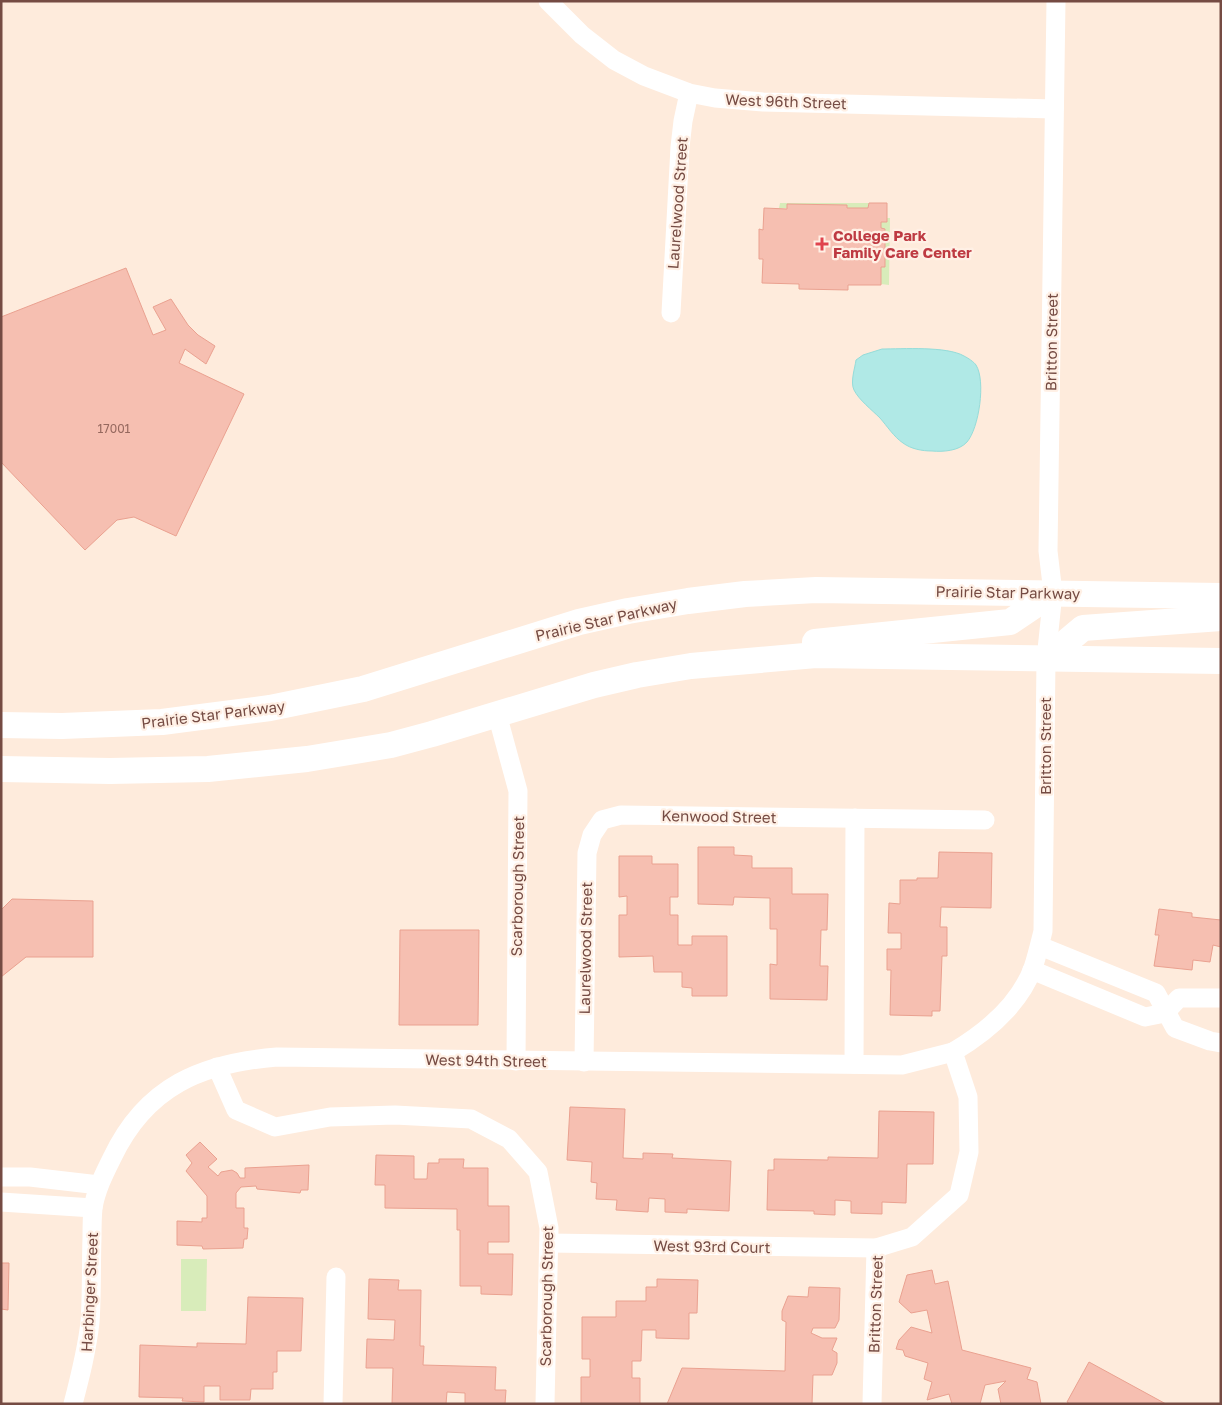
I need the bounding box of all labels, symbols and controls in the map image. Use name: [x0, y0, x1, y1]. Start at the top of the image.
street label: West 96th Street: [725, 90, 847, 112]
street label: Laurelwood Street: [663, 136, 691, 270]
place label: College Park Family Care Center: [833, 226, 972, 261]
marker: College Park Family Care Center: [815, 237, 829, 251]
street label: Britton Street: [1041, 293, 1061, 391]
house number: 17001: [98, 421, 131, 436]
street label: Prairie Star Parkway: [935, 582, 1081, 602]
street label: Prairie Star Parkway: [533, 594, 679, 644]
street label: Prairie Star Parkway: [140, 696, 287, 732]
street label: Britton Street: [1036, 697, 1054, 795]
street label: Kenwood Street: [661, 806, 777, 826]
street label: Scarborough Street: [507, 816, 527, 956]
street label: Laurelwood Street: [575, 882, 595, 1014]
street label: West 94th Street: [425, 1050, 547, 1070]
street label: Scarborough Street: [536, 1226, 556, 1366]
street label: Harbinger Street: [77, 1232, 101, 1352]
street label: West 93rd Court: [653, 1236, 771, 1256]
street label: Britton Street: [864, 1255, 886, 1353]

